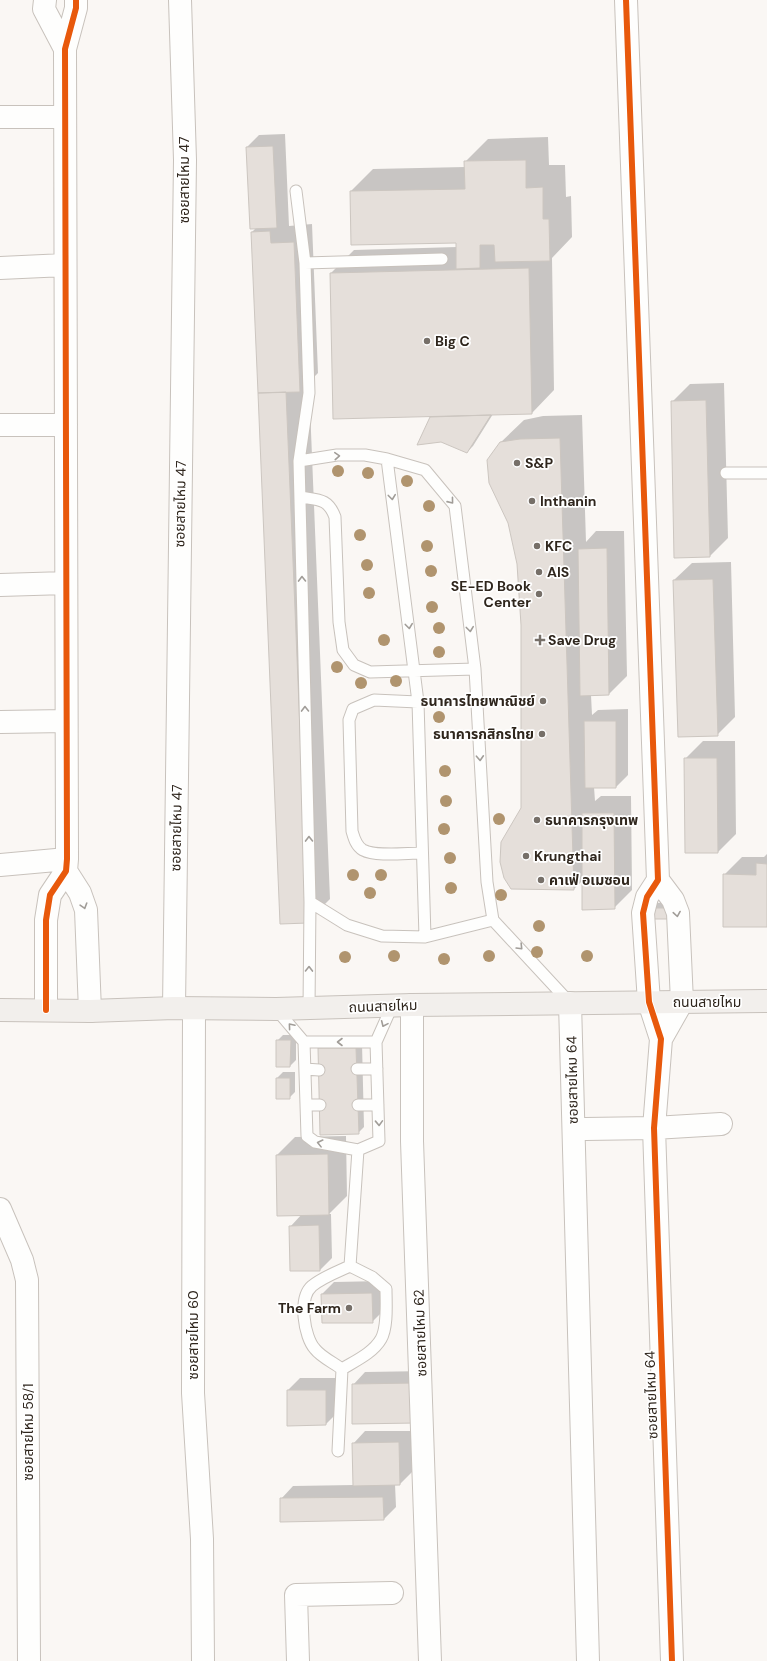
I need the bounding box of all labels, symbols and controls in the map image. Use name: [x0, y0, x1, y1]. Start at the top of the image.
street label: ซอยสายไหม 47: [175, 137, 193, 223]
place label: Big C: [435, 332, 470, 350]
marker: Big C: [422, 336, 432, 346]
one-way arrow: [334, 451, 340, 460]
place label: S&P: [525, 454, 553, 472]
marker: S&P: [512, 458, 522, 468]
street label: ซอยสายไหม 47: [170, 460, 190, 548]
place label: Inthanin: [540, 492, 596, 510]
one-way arrow: [387, 494, 396, 500]
marker: Inthanin: [527, 496, 537, 506]
one-way arrow: [446, 497, 453, 504]
place label: KFC: [545, 537, 572, 555]
marker: KFC: [532, 541, 542, 551]
place label: AIS: [547, 563, 569, 581]
marker: AIS: [534, 567, 544, 577]
one-way arrow: [298, 576, 306, 582]
place label: SE-ED Book Center: [451, 577, 531, 611]
marker: SE-ED Book Center: [534, 589, 544, 599]
one-way arrow: [404, 623, 413, 629]
one-way arrow: [465, 626, 474, 632]
place label: Save Drug: [548, 631, 616, 649]
marker: Save Drug: [535, 635, 545, 645]
place label: ธนาคารไทยพาณิชย์: [421, 692, 535, 710]
marker: ธนาคารไทยพาณิชย์: [538, 696, 548, 706]
one-way arrow: [301, 706, 309, 712]
place label: ธนาคารกสิกรไทย: [433, 725, 534, 743]
marker: ธนาคารกสิกรไทย: [537, 729, 547, 739]
one-way arrow: [475, 755, 484, 761]
street label: ซอยสายไหม 47: [166, 784, 186, 872]
place label: ธนาคารกรุงเทพ: [545, 811, 638, 829]
marker: ธนาคารกรุงเทพ: [532, 815, 542, 825]
one-way arrow: [304, 836, 313, 842]
place label: Krungthai: [534, 847, 601, 865]
marker: Krungthai: [521, 851, 531, 861]
place label: คาเฟ่ อเมซอน: [549, 871, 630, 889]
marker: คาเฟ่ อเมซอน: [536, 875, 546, 885]
one-way arrow: [79, 902, 88, 909]
one-way arrow: [672, 911, 681, 917]
one-way arrow: [515, 942, 523, 950]
one-way arrow: [305, 966, 313, 972]
street label: ถนนสายไหม: [673, 993, 741, 1011]
street label: ถนนสายไหม: [348, 996, 418, 1016]
one-way arrow: [381, 1020, 389, 1028]
one-way arrow: [288, 1023, 295, 1031]
street label: ซอยสายไหม 64: [562, 1035, 582, 1124]
one-way arrow: [337, 1038, 343, 1046]
one-way arrow: [374, 1120, 383, 1126]
one-way arrow: [317, 1139, 323, 1147]
street label: ซอยสายไหม 62: [409, 1289, 431, 1377]
street label: ซอยสายไหม 60: [184, 1290, 202, 1380]
place label: The Farm: [278, 1299, 341, 1317]
marker: The Farm: [344, 1303, 354, 1313]
street label: ซอยสายไหม 64: [640, 1350, 662, 1439]
street label: ซอยสายไหม 58/1: [19, 1383, 37, 1481]

